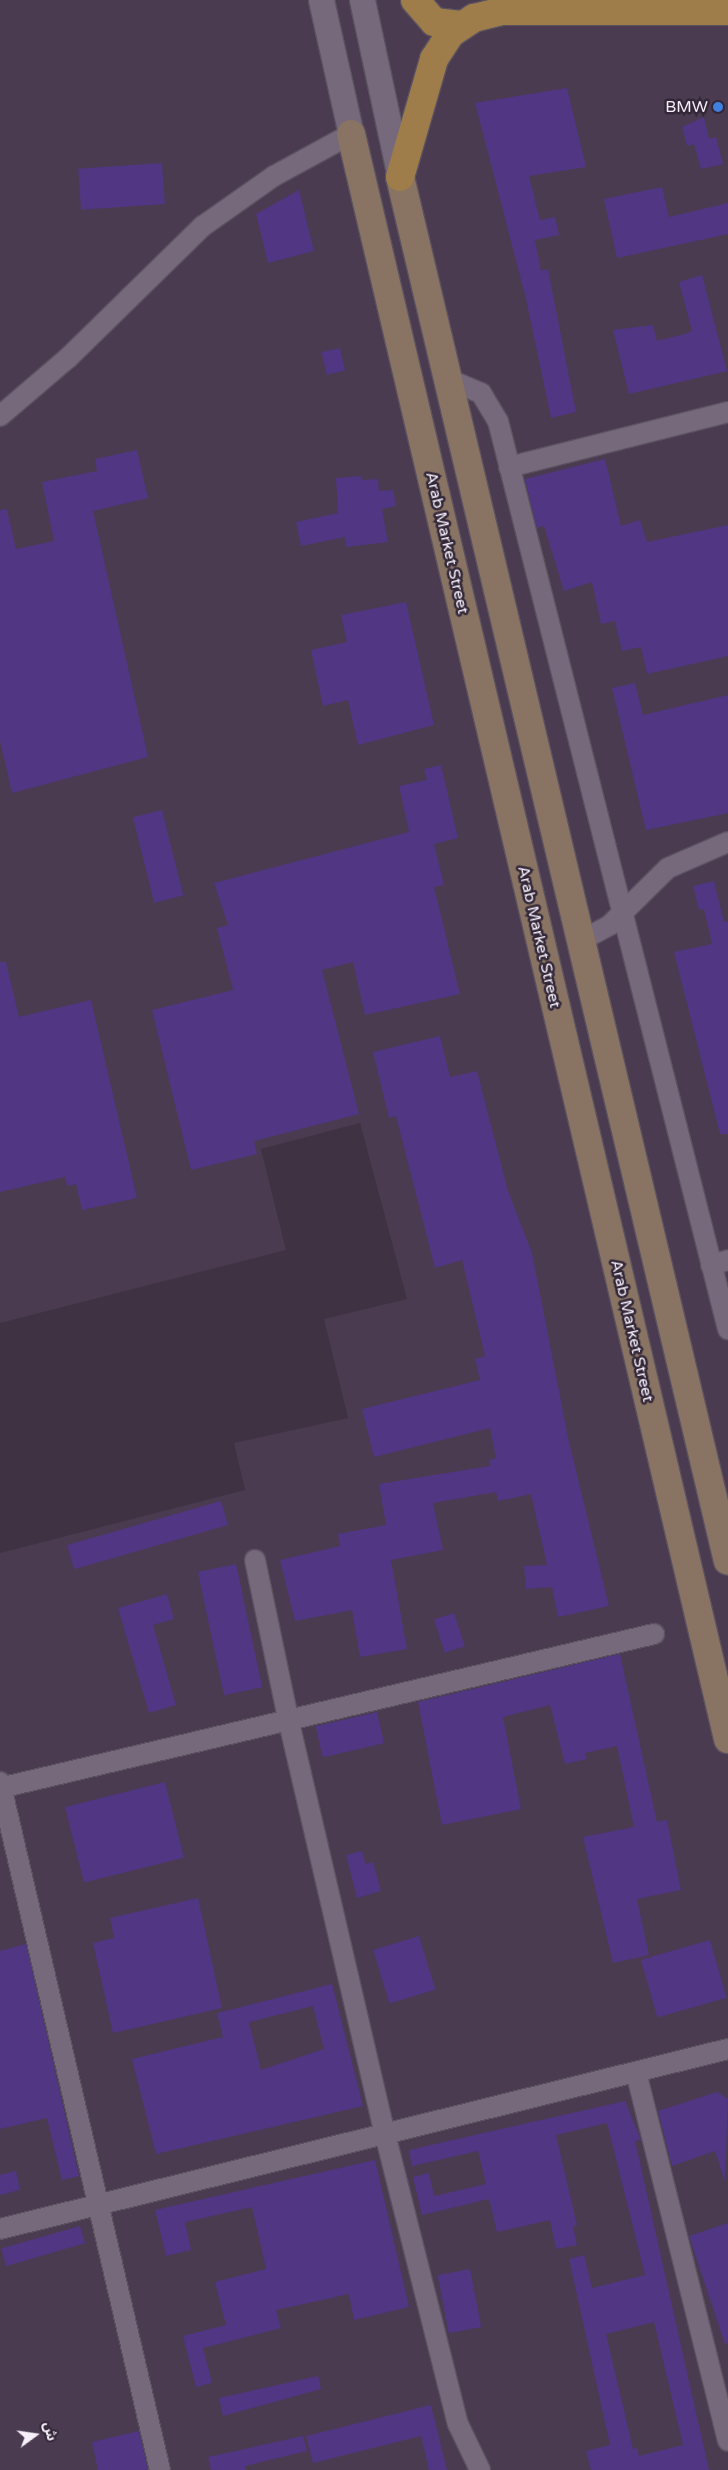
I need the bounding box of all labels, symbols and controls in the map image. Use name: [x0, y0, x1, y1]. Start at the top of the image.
place label: BMW: [665, 97, 708, 117]
marker: BMW: [712, 101, 724, 113]
street label: Arab Market Street: [421, 470, 473, 616]
street label: Arab Market Street: [513, 864, 565, 1010]
street label: Arab Market Street: [606, 1258, 658, 1404]
north arrow: [10, 2410, 60, 2460]
text: ش: [39, 2420, 61, 2443]

